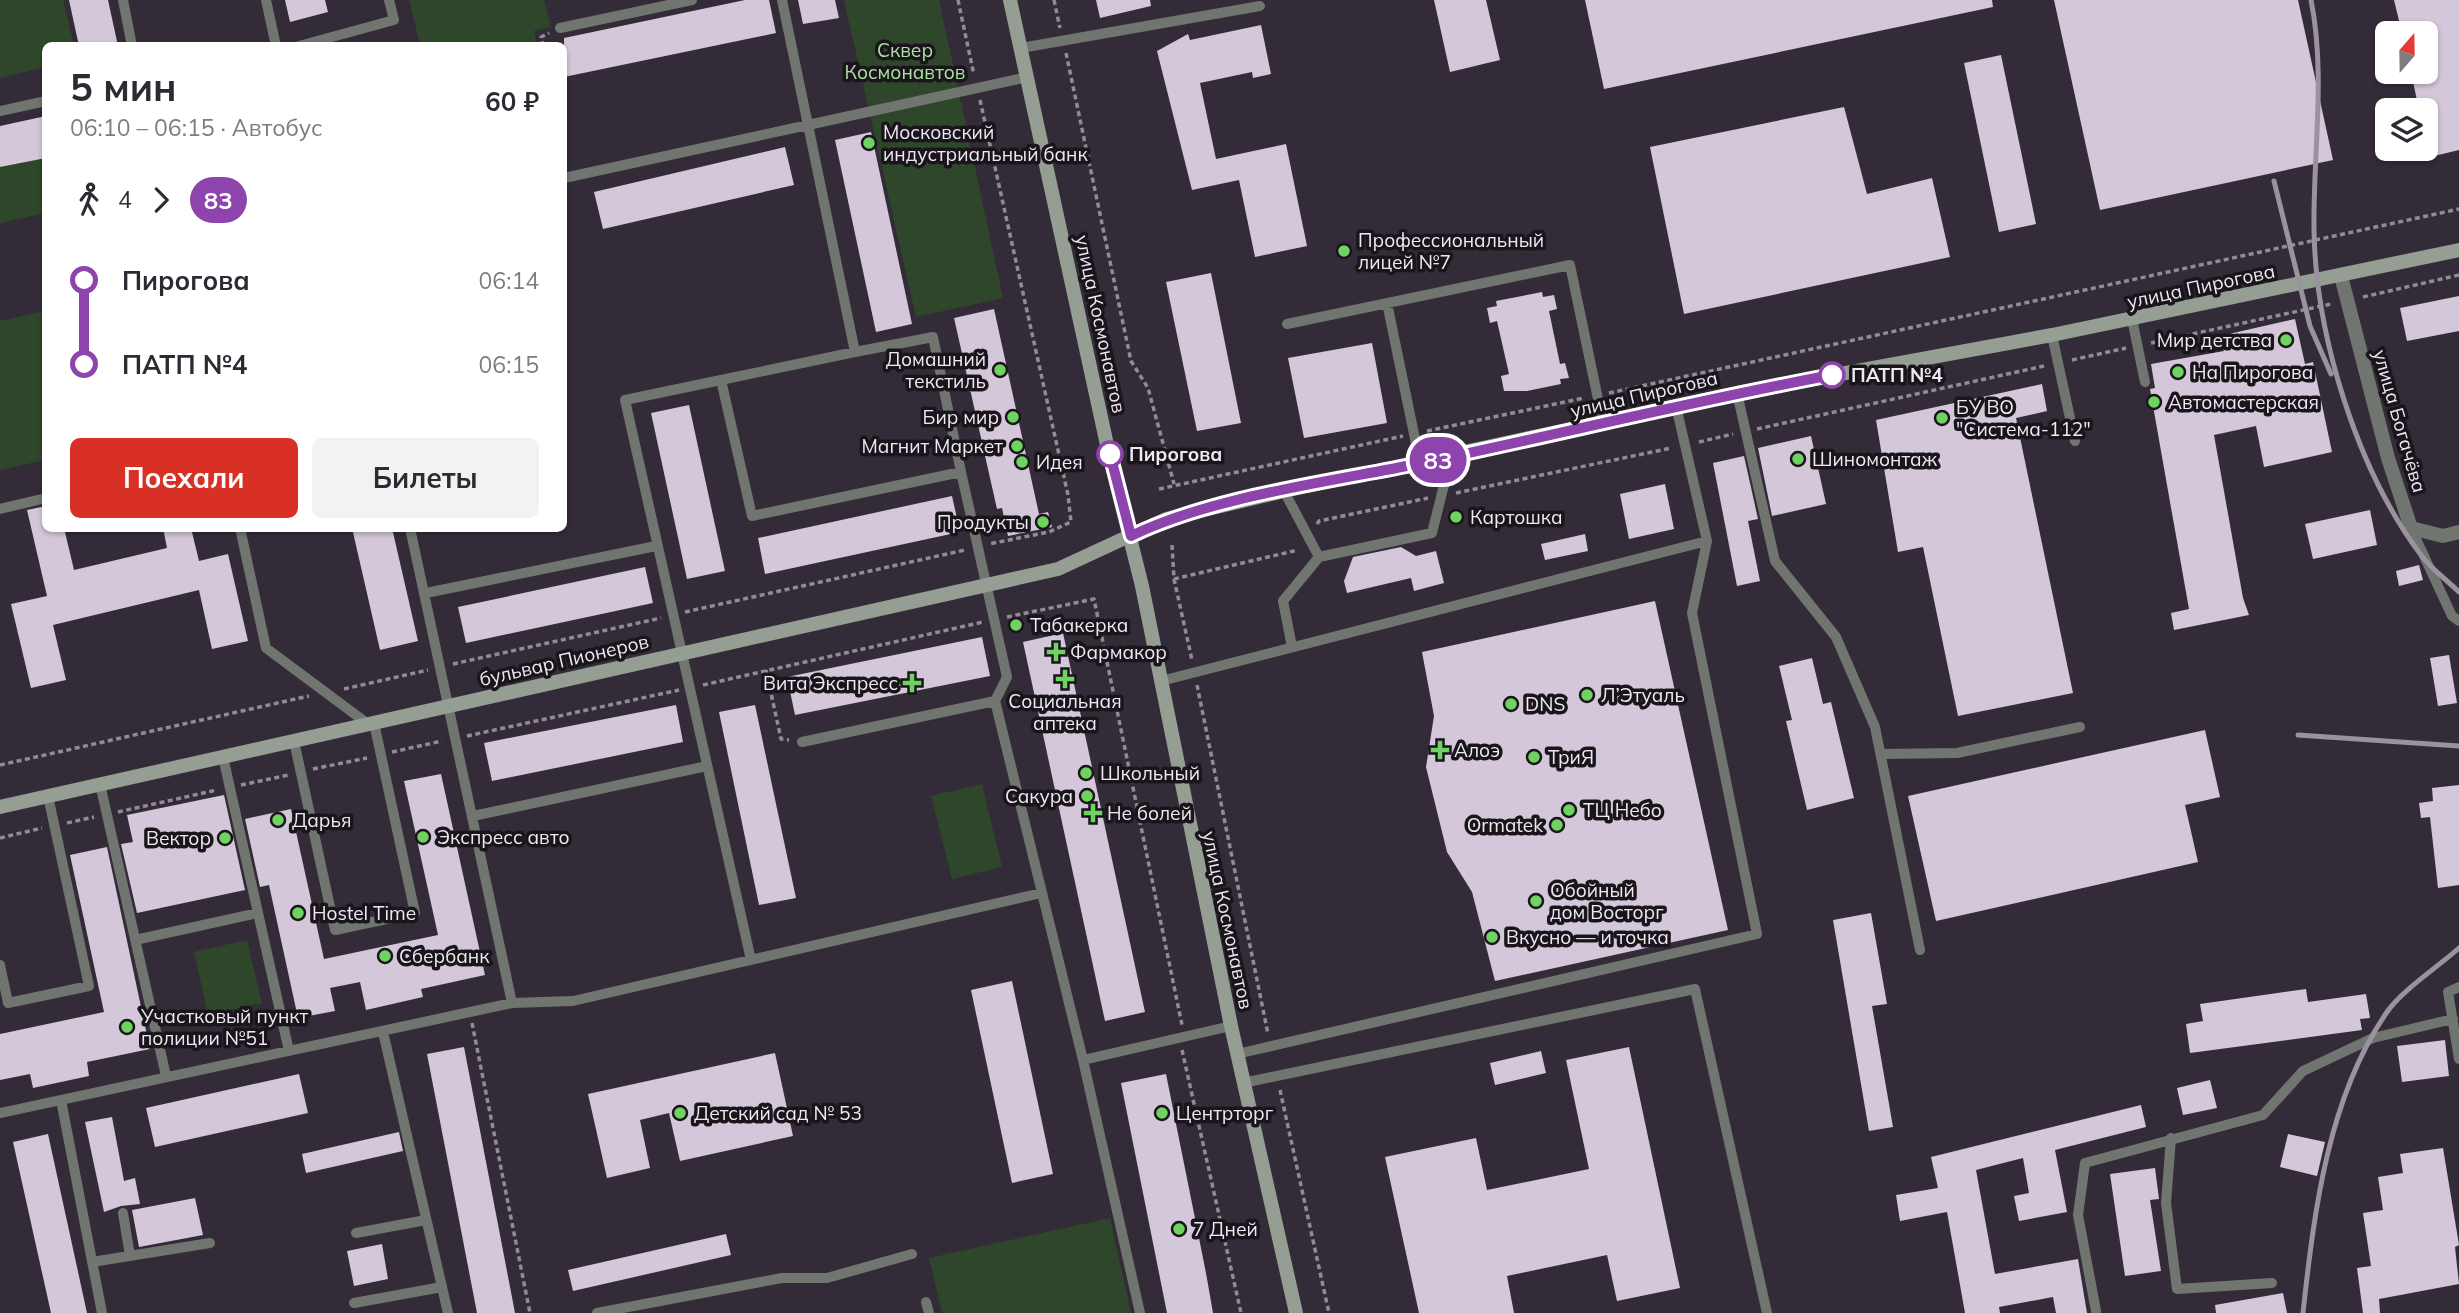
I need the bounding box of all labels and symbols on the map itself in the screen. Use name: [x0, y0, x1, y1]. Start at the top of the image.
north arrow: [2375, 21, 2438, 84]
park label: Сквер Космонавтов: [845, 38, 965, 84]
place label: Московский индустриальный банк: [883, 120, 1088, 166]
marker: Московский индустриальный банк: [861, 135, 877, 151]
place label: Профессиональный лицей №7: [1358, 228, 1544, 274]
street label: улица Космонавтов: [1070, 233, 1132, 415]
marker: Профессиональный лицей №7: [1336, 243, 1352, 259]
street label: улица Пирогова: [2125, 259, 2277, 313]
place label: Мир детства: [2157, 328, 2272, 352]
marker: Мир детства: [2278, 332, 2294, 348]
place label: Домашний текстиль: [886, 347, 986, 393]
street label: улица Богачёва: [2368, 347, 2432, 495]
place label: На Пирогова: [2192, 360, 2313, 384]
marker: Домашний текстиль: [992, 362, 1008, 378]
marker: ПАТП №4: [1819, 362, 1845, 388]
place label: ПАТП №4: [1851, 363, 1943, 387]
marker: На Пирогова: [2170, 364, 2186, 380]
street label: улица Пирогова: [1568, 365, 1720, 423]
place label: Автомастерская: [2168, 390, 2319, 414]
marker: Автомастерская: [2146, 394, 2162, 410]
place label: БУ ВО "Система-112": [1956, 395, 2091, 441]
place label: Бир мир: [923, 405, 999, 429]
marker: Бир мир: [1005, 409, 1021, 425]
marker: БУ ВО "Система-112": [1934, 410, 1950, 426]
place label: Магнит Маркет: [862, 434, 1003, 458]
line badge: 83: [1406, 437, 1470, 483]
marker: Магнит Маркет: [1009, 438, 1025, 454]
marker: Пирогова: [1097, 441, 1123, 467]
place label: Пирогова: [1129, 442, 1222, 466]
place label: Шиномонтаж: [1812, 447, 1938, 471]
place label: Идея: [1036, 450, 1083, 474]
marker: Шиномонтаж: [1790, 451, 1806, 467]
marker: Идея: [1014, 454, 1030, 470]
place label: Картошка: [1470, 505, 1563, 529]
marker: Картошка: [1448, 509, 1464, 525]
place label: Продукты: [937, 510, 1029, 534]
marker: Продукты: [1035, 514, 1051, 530]
place label: Табакерка: [1030, 613, 1128, 637]
marker: Табакерка: [1008, 617, 1024, 633]
street label: бульвар Пионеров: [477, 629, 651, 691]
place label: Фармакор: [1070, 640, 1167, 664]
marker: Фармакор: [1048, 644, 1064, 660]
place label: Вита Экспресс: [763, 671, 898, 695]
marker: Социальная аптека: [1057, 671, 1073, 687]
marker: Вита Экспресс: [904, 675, 920, 691]
place label: Л’Этуаль: [1601, 683, 1685, 707]
marker: Л’Этуаль: [1579, 687, 1595, 703]
place label: Социальная аптека: [1008, 689, 1122, 735]
place label: DNS: [1525, 692, 1565, 716]
marker: DNS: [1503, 696, 1519, 712]
place label: Алоэ: [1454, 738, 1500, 762]
marker: Алоэ: [1432, 742, 1448, 758]
place label: ТриЯ: [1548, 745, 1594, 769]
marker: ТриЯ: [1526, 749, 1542, 765]
place label: Школьный: [1100, 761, 1200, 785]
marker: Школьный: [1078, 765, 1094, 781]
place label: Сакура: [1005, 784, 1073, 808]
marker: Сакура: [1079, 788, 1095, 804]
place label: ТЦ Небо: [1583, 798, 1662, 822]
place label: Не болей: [1107, 801, 1192, 825]
marker: ТЦ Небо: [1561, 802, 1577, 818]
marker: Не болей: [1085, 805, 1101, 821]
place label: Дарья: [292, 808, 351, 832]
marker: Дарья: [270, 812, 286, 828]
place label: Ormatek: [1467, 813, 1543, 837]
marker: Ormatek: [1549, 817, 1565, 833]
place label: Экспресс авто: [437, 825, 570, 849]
place label: Вектор: [146, 826, 211, 850]
marker: Экспресс авто: [415, 829, 431, 845]
street label: улица Космонавтов: [1197, 829, 1259, 1011]
marker: Вектор: [217, 830, 233, 846]
place label: Обойный дом Восторг: [1550, 878, 1664, 924]
marker: Обойный дом Восторг: [1528, 893, 1544, 909]
place label: Hostel Time: [312, 901, 416, 925]
marker: Hostel Time: [290, 905, 306, 921]
place label: Вкусно — и точка: [1506, 925, 1669, 949]
marker: Вкусно — и точка: [1484, 929, 1500, 945]
place label: Сбербанк: [399, 944, 490, 968]
marker: Сбербанк: [377, 948, 393, 964]
place label: Участковый пункт полиции №51: [140, 1004, 309, 1050]
marker: Участковый пункт полиции №51: [119, 1019, 135, 1035]
place label: Детский сад № 53: [694, 1101, 862, 1125]
place label: Центрторг: [1176, 1101, 1274, 1125]
marker: Детский сад № 53: [672, 1105, 688, 1121]
marker: Центрторг: [1154, 1105, 1170, 1121]
place label: 7 Дней: [1193, 1217, 1258, 1241]
marker: 7 Дней: [1171, 1221, 1187, 1237]

